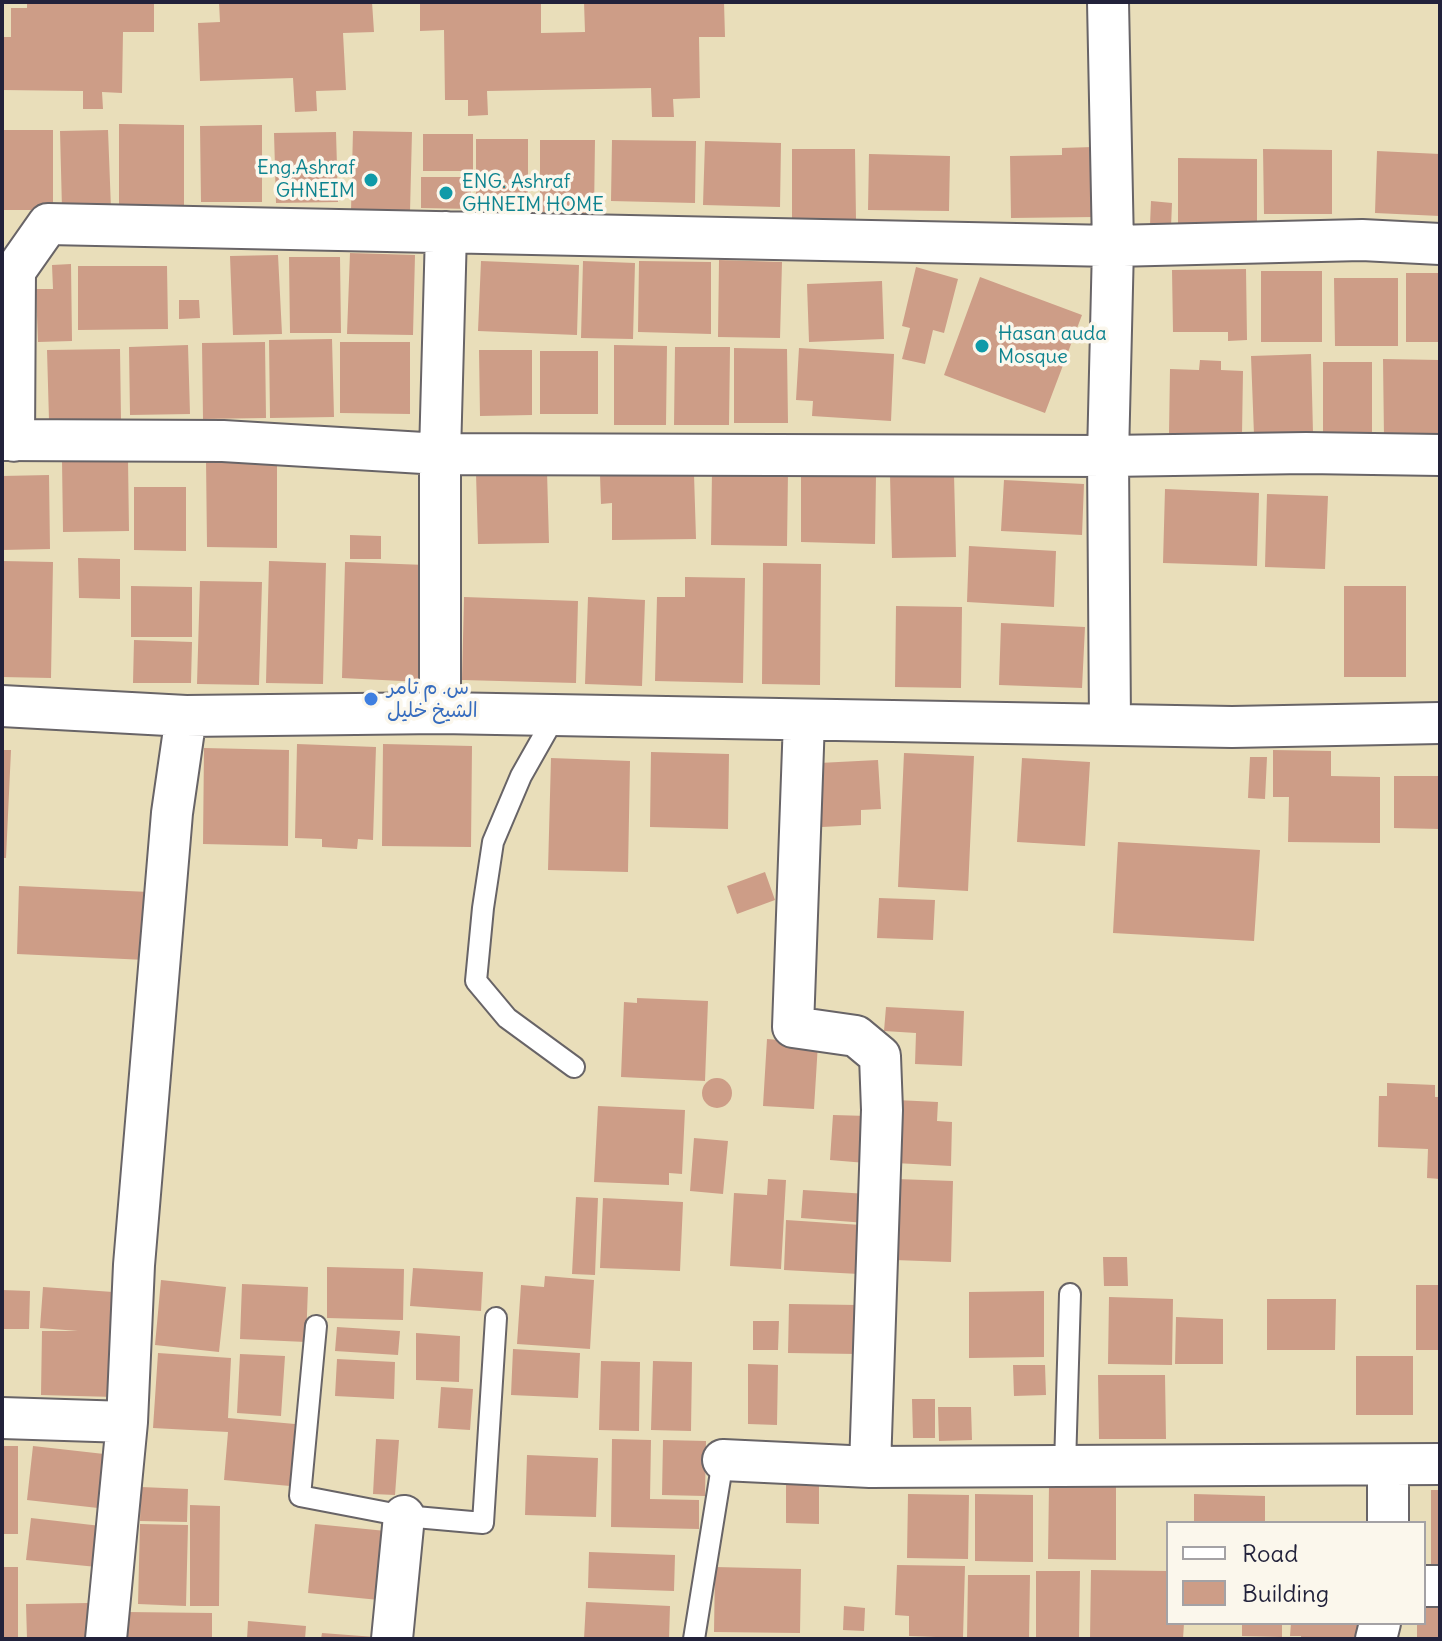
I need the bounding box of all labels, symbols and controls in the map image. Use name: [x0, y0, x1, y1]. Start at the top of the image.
place label: Eng.Ashraf GHNEIM: [257, 156, 355, 203]
place label: ENG. Ashraf GHNEIM HOME: [462, 170, 604, 217]
marker: Eng.Ashraf GHNEIM: [362, 171, 380, 189]
marker: ENG. Ashraf GHNEIM HOME: [437, 184, 455, 202]
place label: Hasan auda Mosque: [998, 322, 1107, 369]
marker: Hasan auda Mosque: [973, 337, 991, 355]
place label: س. م تامر الشيخ خليل: [387, 676, 478, 723]
marker: س. م تامر الشيخ خليل: [362, 690, 380, 708]
legend: [1166, 1521, 1426, 1625]
text: Road: [1242, 1538, 1298, 1568]
text: Building: [1242, 1578, 1329, 1608]

